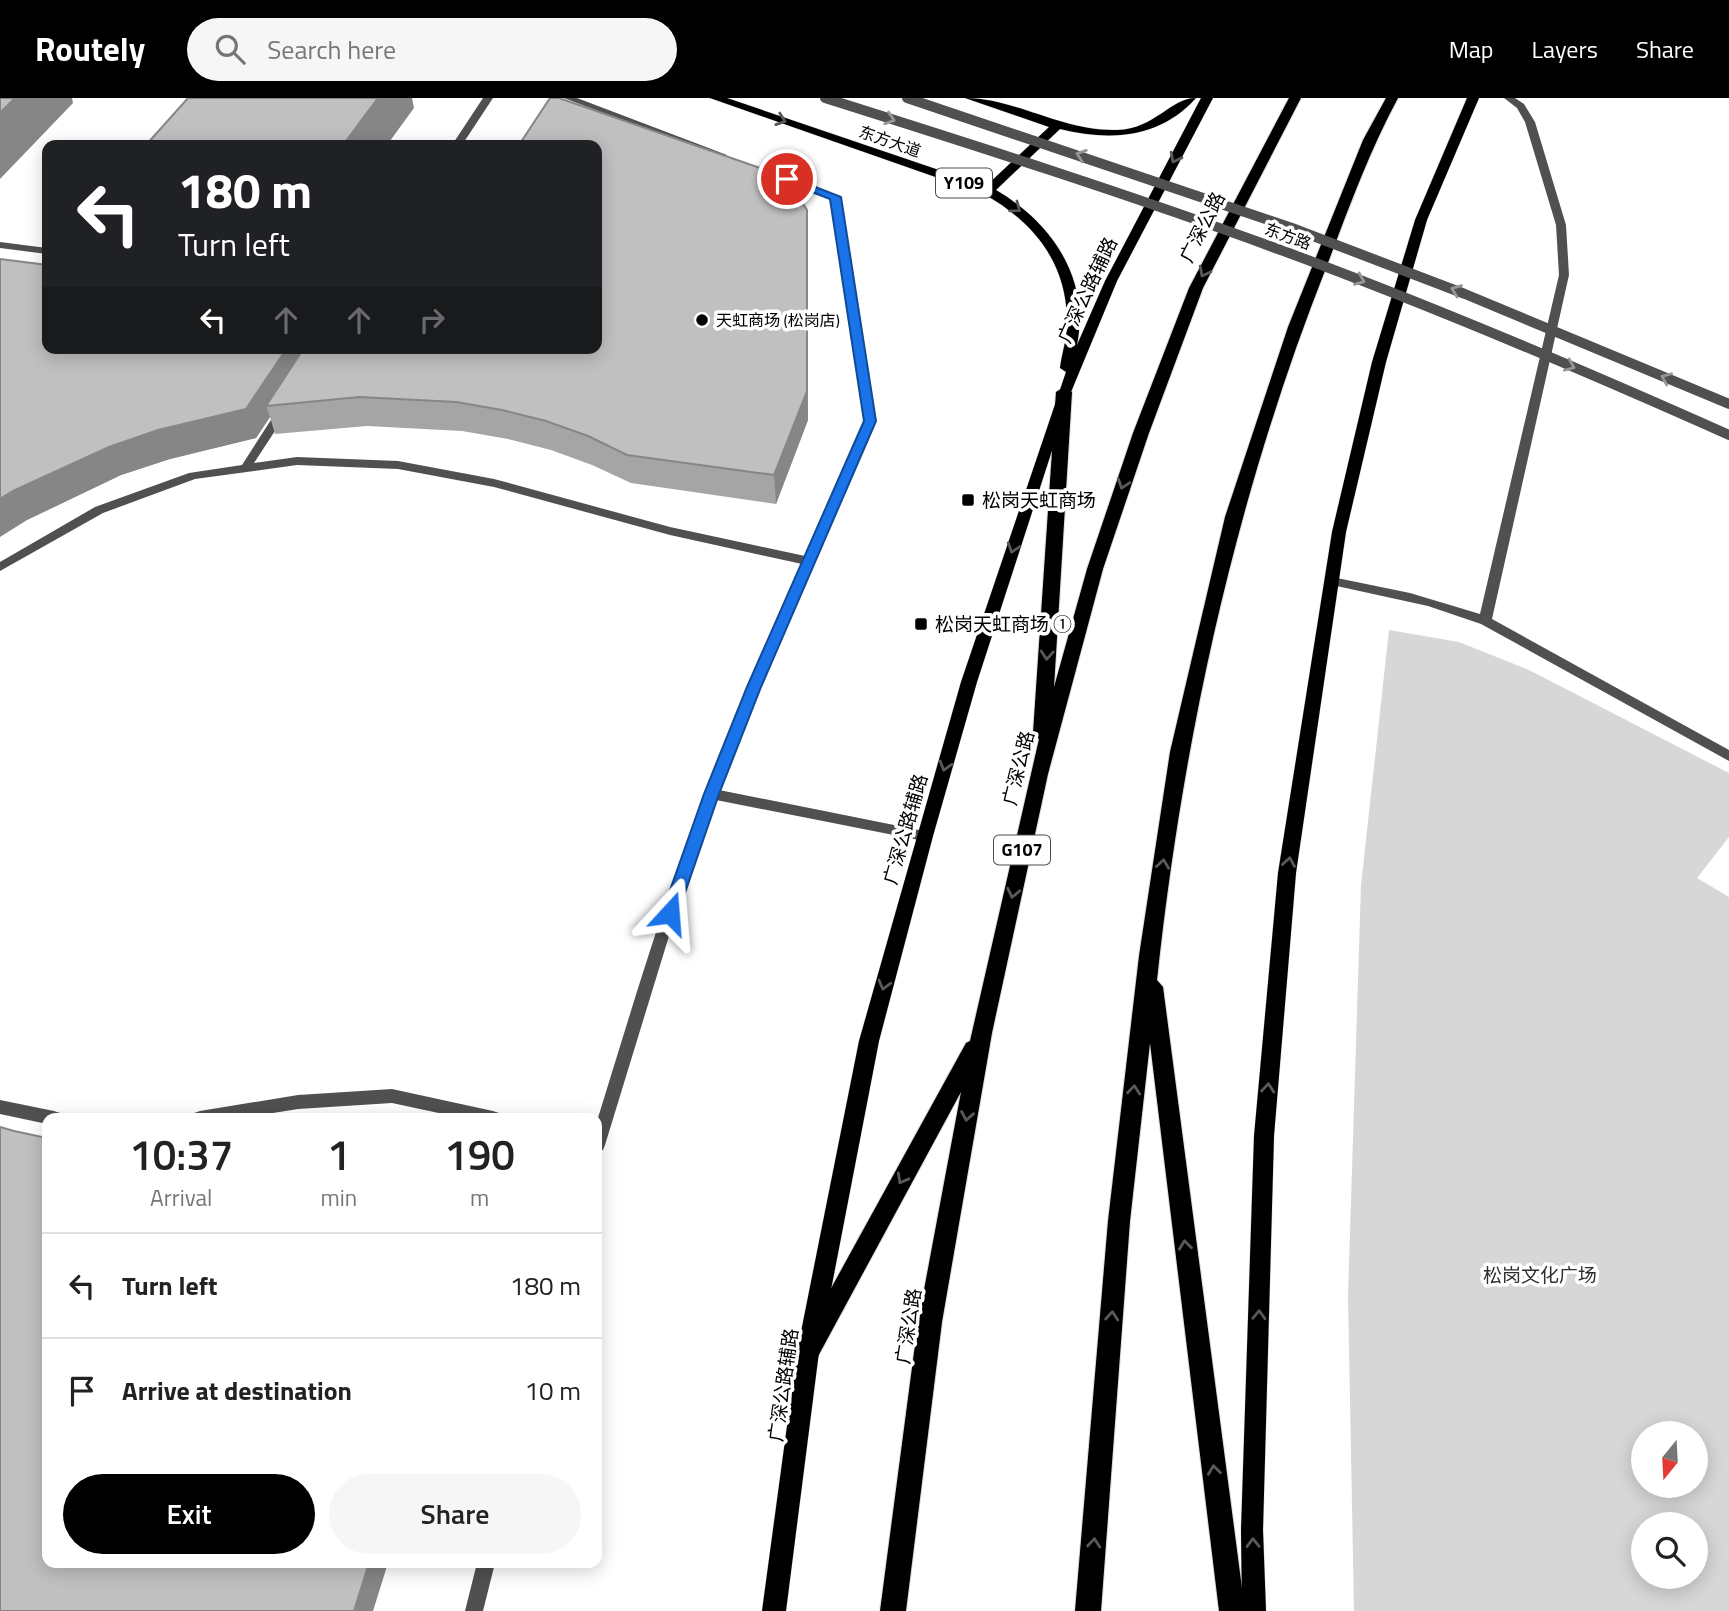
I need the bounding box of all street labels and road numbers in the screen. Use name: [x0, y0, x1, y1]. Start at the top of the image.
street label: 东方大道: [856, 119, 924, 163]
road number: Y109: [936, 168, 992, 198]
street label: 广深公路: [1171, 186, 1232, 267]
street label: 东方路: [1261, 217, 1315, 255]
street label: 广深公路辅路: [1049, 232, 1124, 348]
street label: 广深公路: [994, 727, 1041, 808]
street label: 广深公路辅路: [875, 770, 934, 888]
road number: G107: [994, 836, 1050, 864]
street label: 广深公路: [887, 1286, 928, 1366]
street label: 广深公路辅路: [760, 1326, 805, 1443]

